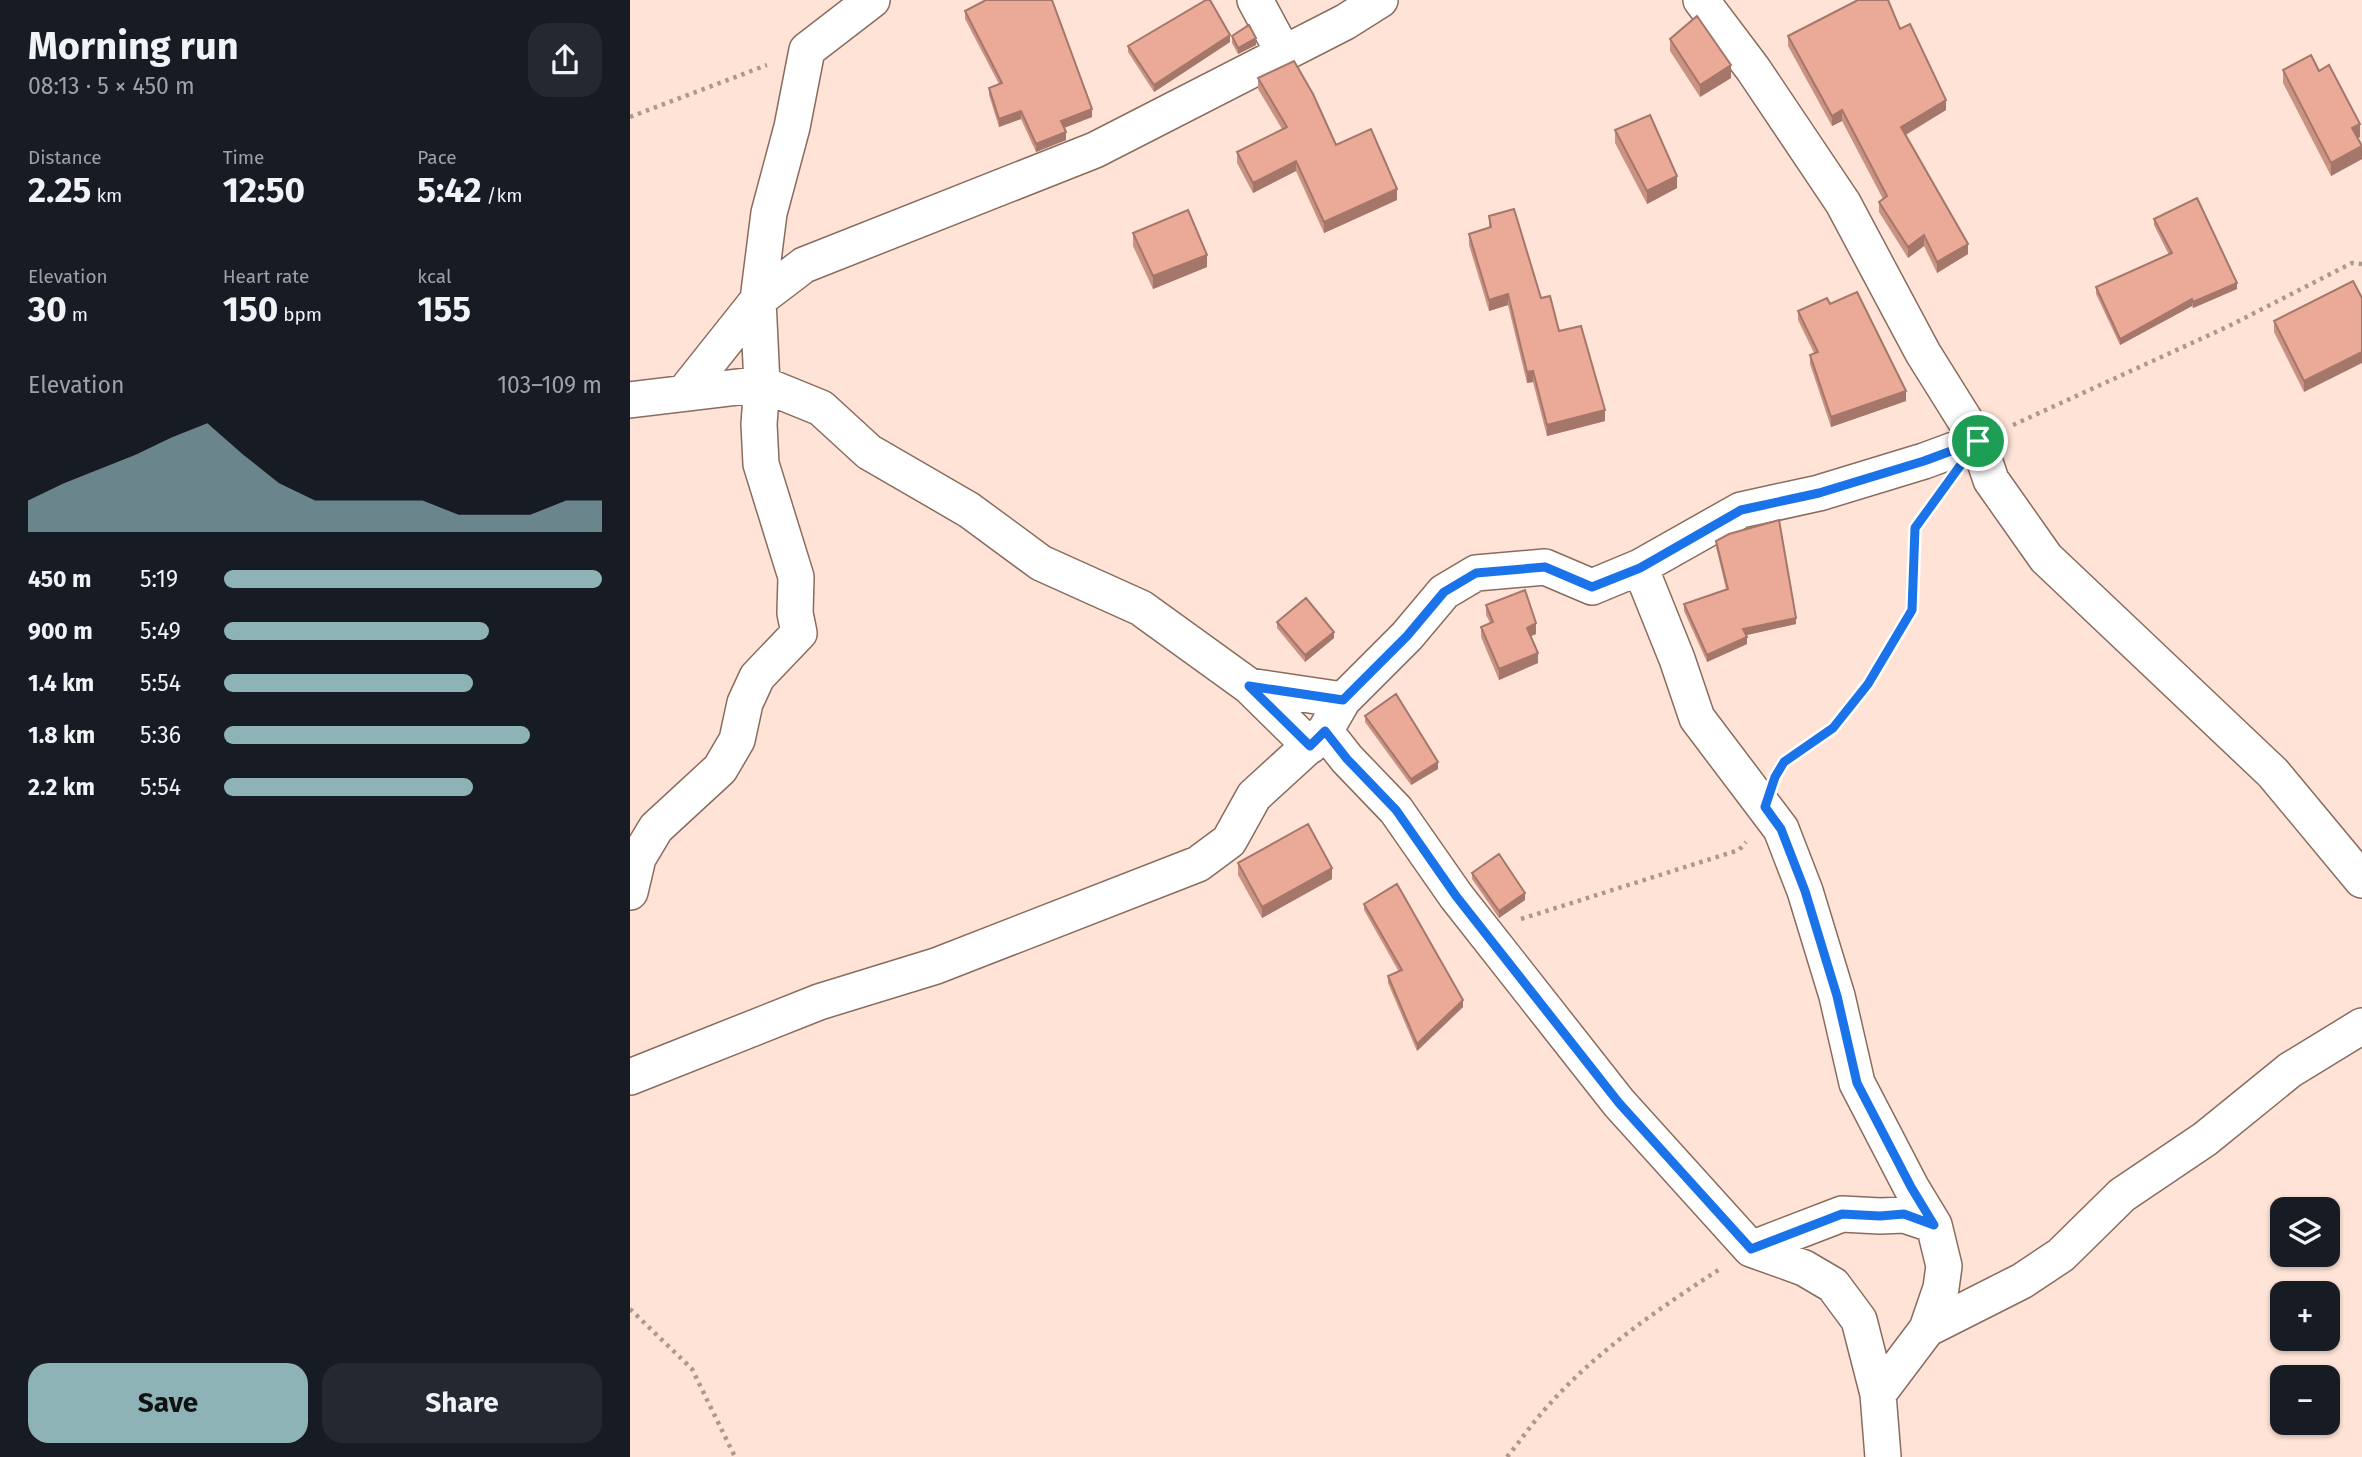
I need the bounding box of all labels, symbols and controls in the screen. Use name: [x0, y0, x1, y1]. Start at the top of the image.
text: Morning run: [28, 23, 239, 69]
button: share: [528, 23, 602, 97]
text: 08:13 · 5 × 450 m: [28, 72, 195, 100]
text: Distance: [28, 146, 102, 169]
text: Time: [223, 146, 264, 169]
text: Pace: [417, 146, 457, 169]
text: 2.25: [28, 169, 91, 211]
text: 12:50: [223, 169, 305, 211]
text: 5:42: [417, 169, 481, 211]
text: km: [91, 184, 122, 207]
text: /km: [481, 184, 522, 207]
text: Elevation: [28, 265, 108, 288]
text: Heart rate: [223, 265, 309, 288]
text: kcal: [417, 265, 452, 288]
text: 30: [28, 288, 67, 330]
text: 150: [223, 288, 278, 330]
text: 155: [417, 288, 471, 330]
text: m: [67, 303, 88, 326]
text: bpm: [278, 303, 322, 326]
text: Elevation: [28, 371, 124, 399]
text: 103–109 m: [497, 371, 602, 399]
pin: [1948, 411, 2008, 471]
icon: arrive: [1959, 422, 1997, 460]
text: 450 m: [28, 565, 91, 593]
text: 5:19: [140, 565, 178, 593]
text: 900 m: [28, 617, 93, 645]
text: 5:49: [140, 617, 181, 645]
text: 1.4 km: [28, 669, 94, 697]
text: 5:54: [140, 669, 181, 697]
text: 1.8 km: [28, 721, 95, 749]
text: 5:36: [140, 721, 181, 749]
text: 2.2 km: [28, 773, 95, 801]
text: 5:54: [140, 773, 181, 801]
map controls: [2270, 1197, 2340, 1435]
button: layers: [2270, 1197, 2340, 1267]
button: +: [2270, 1281, 2340, 1351]
button: Save: [28, 1363, 308, 1443]
button: Share: [322, 1363, 602, 1443]
button: −: [2270, 1365, 2340, 1435]

